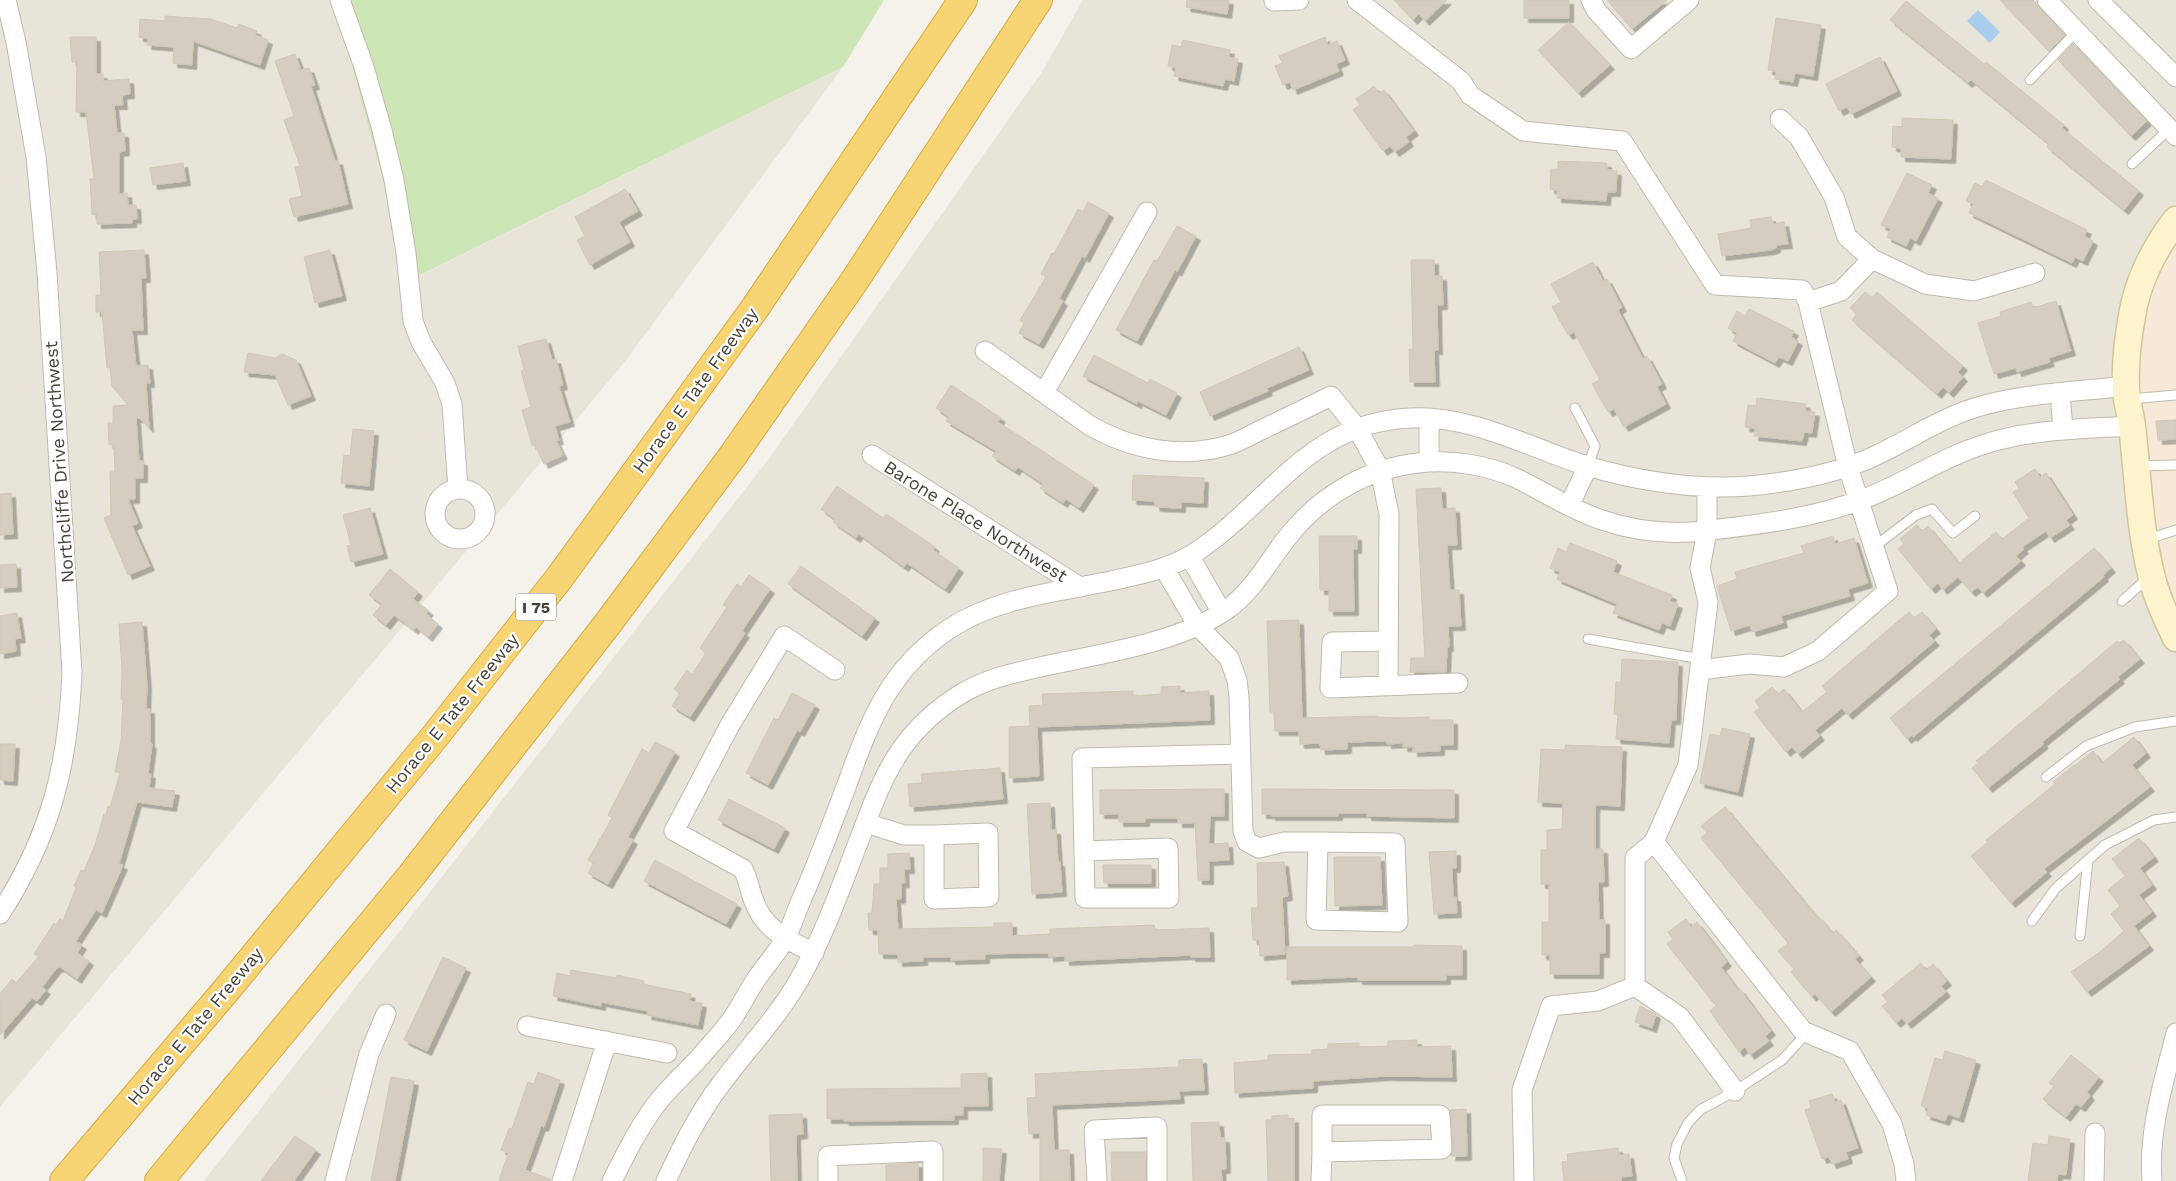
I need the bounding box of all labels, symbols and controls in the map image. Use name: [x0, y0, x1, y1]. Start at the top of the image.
street label: Horace E Tate Freeway: [628, 303, 763, 477]
street label: Northcliffe Drive Northwest: [40, 340, 78, 584]
street label: Barone Place Northwest: [880, 456, 1072, 586]
road number: I 75: [516, 594, 556, 620]
street label: Horace E Tate Freeway: [381, 628, 523, 797]
street label: Horace E Tate Freeway: [123, 942, 268, 1109]

